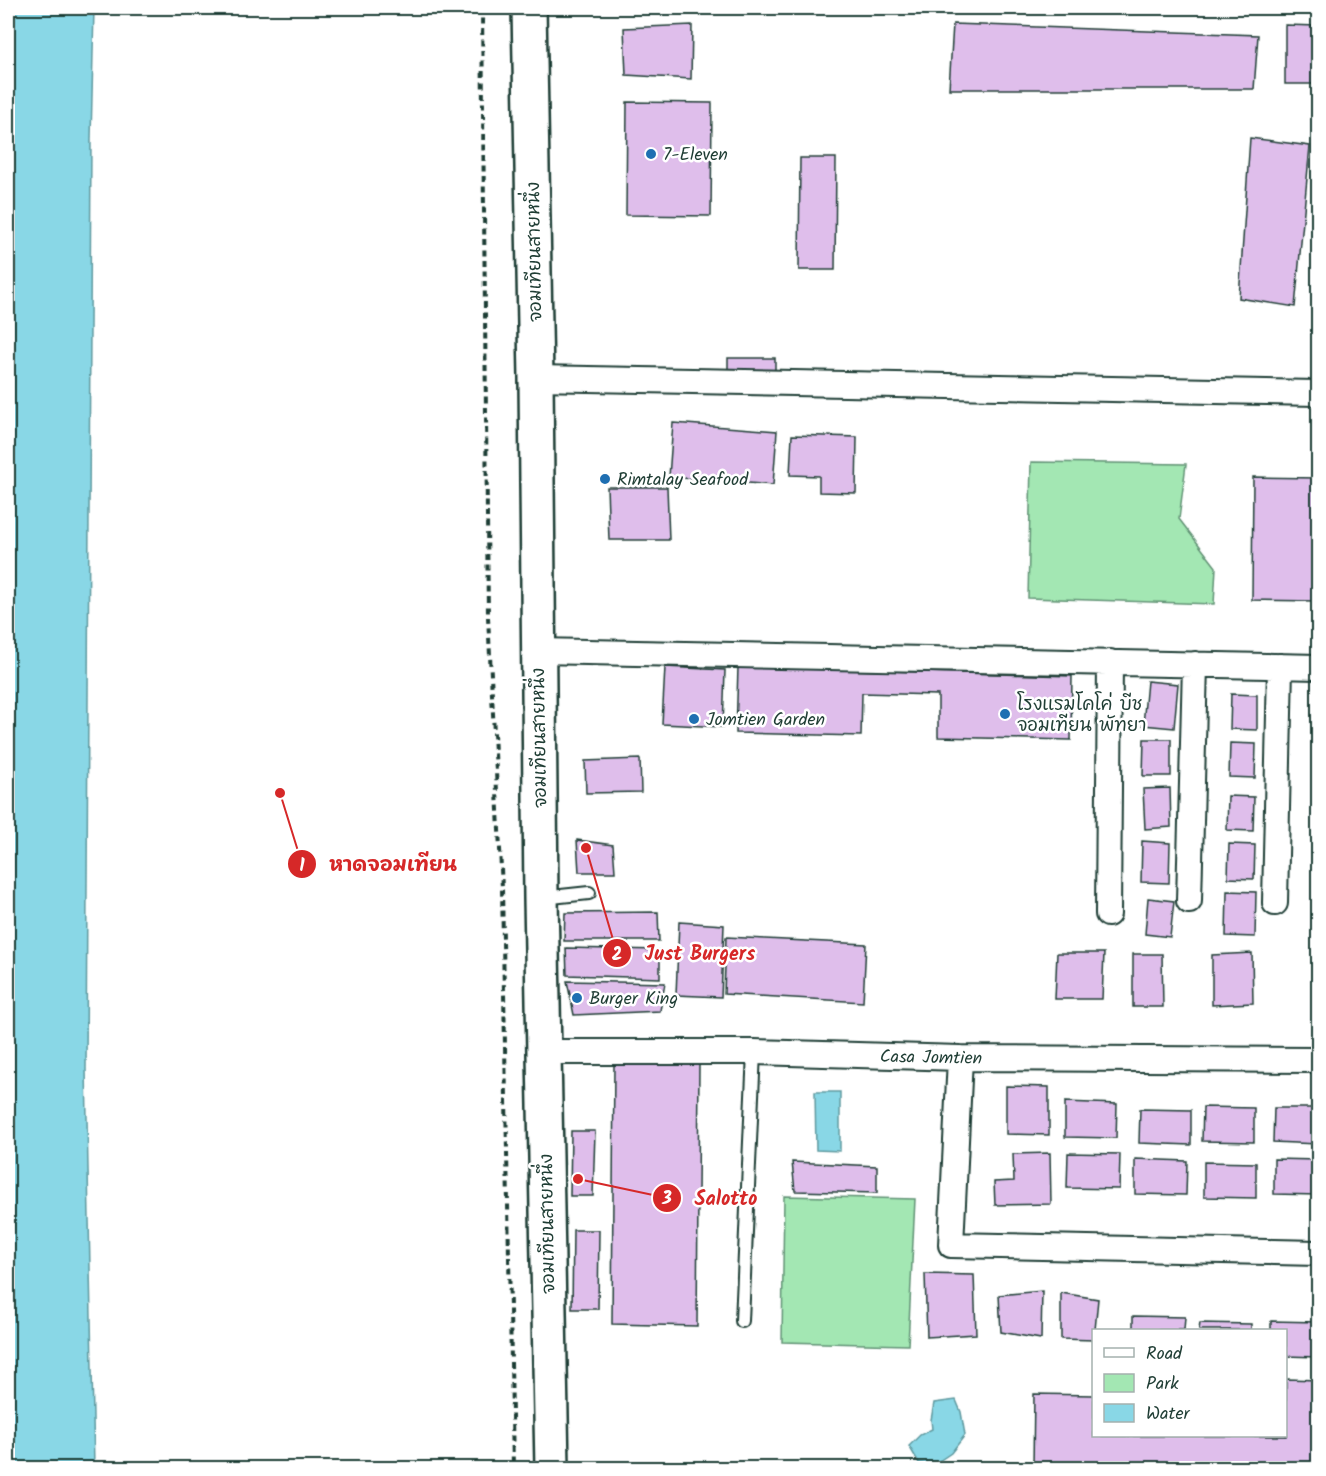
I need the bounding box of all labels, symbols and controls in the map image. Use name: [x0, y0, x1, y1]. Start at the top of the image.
place label: 7-Eleven: [663, 141, 728, 170]
marker: 7-Eleven: [644, 147, 658, 161]
street label: จอมเทียนสายหนึ่ง: [515, 182, 551, 323]
place label: Rimtalay Seafood: [617, 466, 749, 495]
marker: Rimtalay Seafood: [598, 472, 612, 486]
street label: จอมเทียนสายหนึ่ง: [520, 668, 556, 809]
place label: โรงแรมโคโค่ บีช จอมเทียน พัทยา: [1017, 691, 1146, 741]
place label: Jomtien Garden: [706, 706, 825, 735]
marker: โรงแรมโคโค่ บีช จอมเทียน พัทยา: [998, 707, 1012, 721]
marker: Jomtien Garden: [687, 712, 701, 726]
callout: หาดจอมเทียน: [287, 845, 469, 883]
text: หาดจอมเทียน: [329, 850, 458, 882]
text: 1: [299, 852, 305, 881]
callout: Just Burgers: [602, 934, 767, 972]
text: Just Burgers: [645, 939, 756, 971]
text: 2: [612, 941, 622, 970]
place label: Burger King: [589, 985, 678, 1014]
marker: Burger King: [570, 991, 584, 1005]
street label: Casa Jomtien: [880, 1043, 982, 1074]
street label: จอมเทียนสายหนึ่ง: [528, 1154, 564, 1295]
callout: Salotto: [652, 1179, 769, 1217]
text: Salotto: [695, 1184, 757, 1216]
text: 3: [661, 1185, 672, 1214]
legend: [1092, 1329, 1287, 1437]
text: Road: [1146, 1340, 1183, 1369]
text: Park: [1146, 1370, 1179, 1399]
text: Water: [1146, 1400, 1191, 1429]

